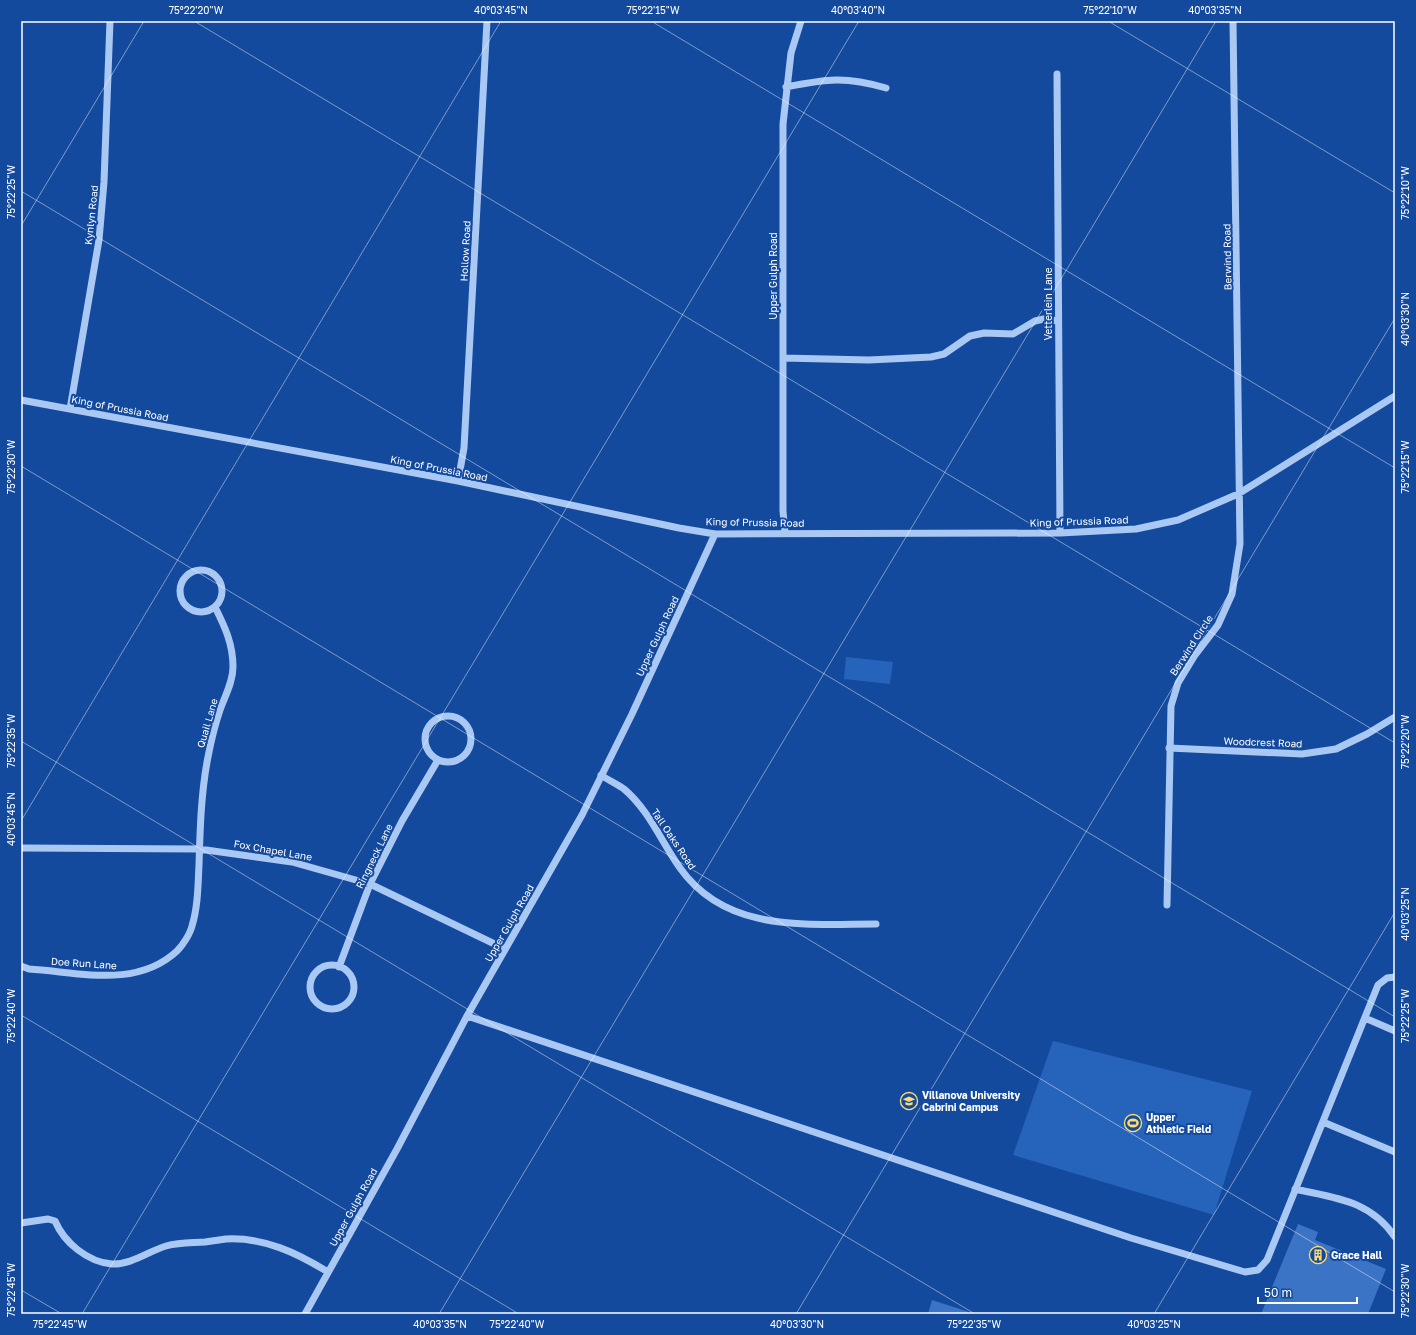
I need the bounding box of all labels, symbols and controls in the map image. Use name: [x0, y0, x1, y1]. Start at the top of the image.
text: 75°22'20"W: [169, 4, 224, 16]
text: 40°03'45"N: [474, 4, 528, 16]
text: 75°22'15"W: [626, 4, 680, 16]
text: 40°03'40"N: [831, 4, 885, 16]
text: 75°22'10"W: [1083, 4, 1137, 16]
text: 40°03'35"N: [1188, 4, 1242, 16]
text: 75°22'25"W: [5, 165, 17, 219]
text: 75°22'10"W: [1399, 166, 1411, 220]
street label: Kynlyn Road: [82, 185, 100, 245]
street label: Hollow Road: [457, 220, 473, 282]
street label: Berwind Road: [1220, 224, 1234, 290]
street label: Upper Gulph Road: [767, 232, 779, 320]
street label: Vetterlein Lane: [1042, 267, 1054, 341]
text: 40°03'30"N: [1399, 292, 1411, 346]
street label: King of Prussia Road: [70, 393, 170, 423]
text: 75°22'30"W: [5, 439, 17, 494]
text: 75°22'15"W: [1399, 440, 1411, 494]
street label: King of Prussia Road: [389, 453, 489, 483]
street label: King of Prussia Road: [1029, 513, 1129, 529]
street label: King of Prussia Road: [705, 515, 805, 529]
street label: Upper Gulph Road: [633, 594, 681, 678]
street label: Berwind Circle: [1167, 612, 1215, 678]
street label: Quail Lane: [194, 697, 220, 749]
text: 75°22'35"W: [5, 714, 17, 768]
text: 75°22'20"W: [1399, 714, 1411, 769]
street label: Woodcrest Road: [1223, 735, 1303, 749]
text: 40°03'45"N: [5, 792, 17, 846]
street label: Tall Oaks Road: [649, 806, 699, 872]
street label: Ringneck Lane: [353, 821, 395, 890]
street label: Fox Chapel Lane: [233, 837, 313, 863]
street label: Upper Gulph Road: [482, 882, 536, 964]
text: 40°03'25"N: [1399, 887, 1411, 941]
street label: Doe Run Lane: [51, 955, 118, 971]
text: 75°22'40"W: [5, 988, 17, 1043]
text: 75°22'25"W: [1399, 989, 1411, 1043]
place label: Villanova University Cabrini Campus: [922, 1089, 1020, 1113]
school or university icon: Villanova University Cabrini Campus: [899, 1091, 919, 1111]
place label: Upper Athletic Field: [1146, 1111, 1211, 1135]
sports icon: Upper Athletic Field: [1123, 1113, 1143, 1133]
street label: Upper Gulph Road: [327, 1166, 379, 1248]
building icon: Grace Hall: [1308, 1245, 1328, 1265]
place label: Grace Hall: [1331, 1249, 1383, 1261]
text: 75°22'45"W: [5, 1262, 17, 1317]
text: 75°22'30"W: [1399, 1263, 1411, 1318]
scale bar: [1258, 1279, 1357, 1305]
text: 50 m: [1264, 1285, 1292, 1300]
text: 75°22'45"W: [33, 1318, 88, 1330]
text: 40°03'35"N: [413, 1318, 467, 1330]
text: 75°22'40"W: [490, 1318, 545, 1330]
text: 40°03'30"N: [770, 1318, 824, 1330]
text: 75°22'35"W: [947, 1318, 1001, 1330]
text: 40°03'25"N: [1127, 1318, 1181, 1330]

